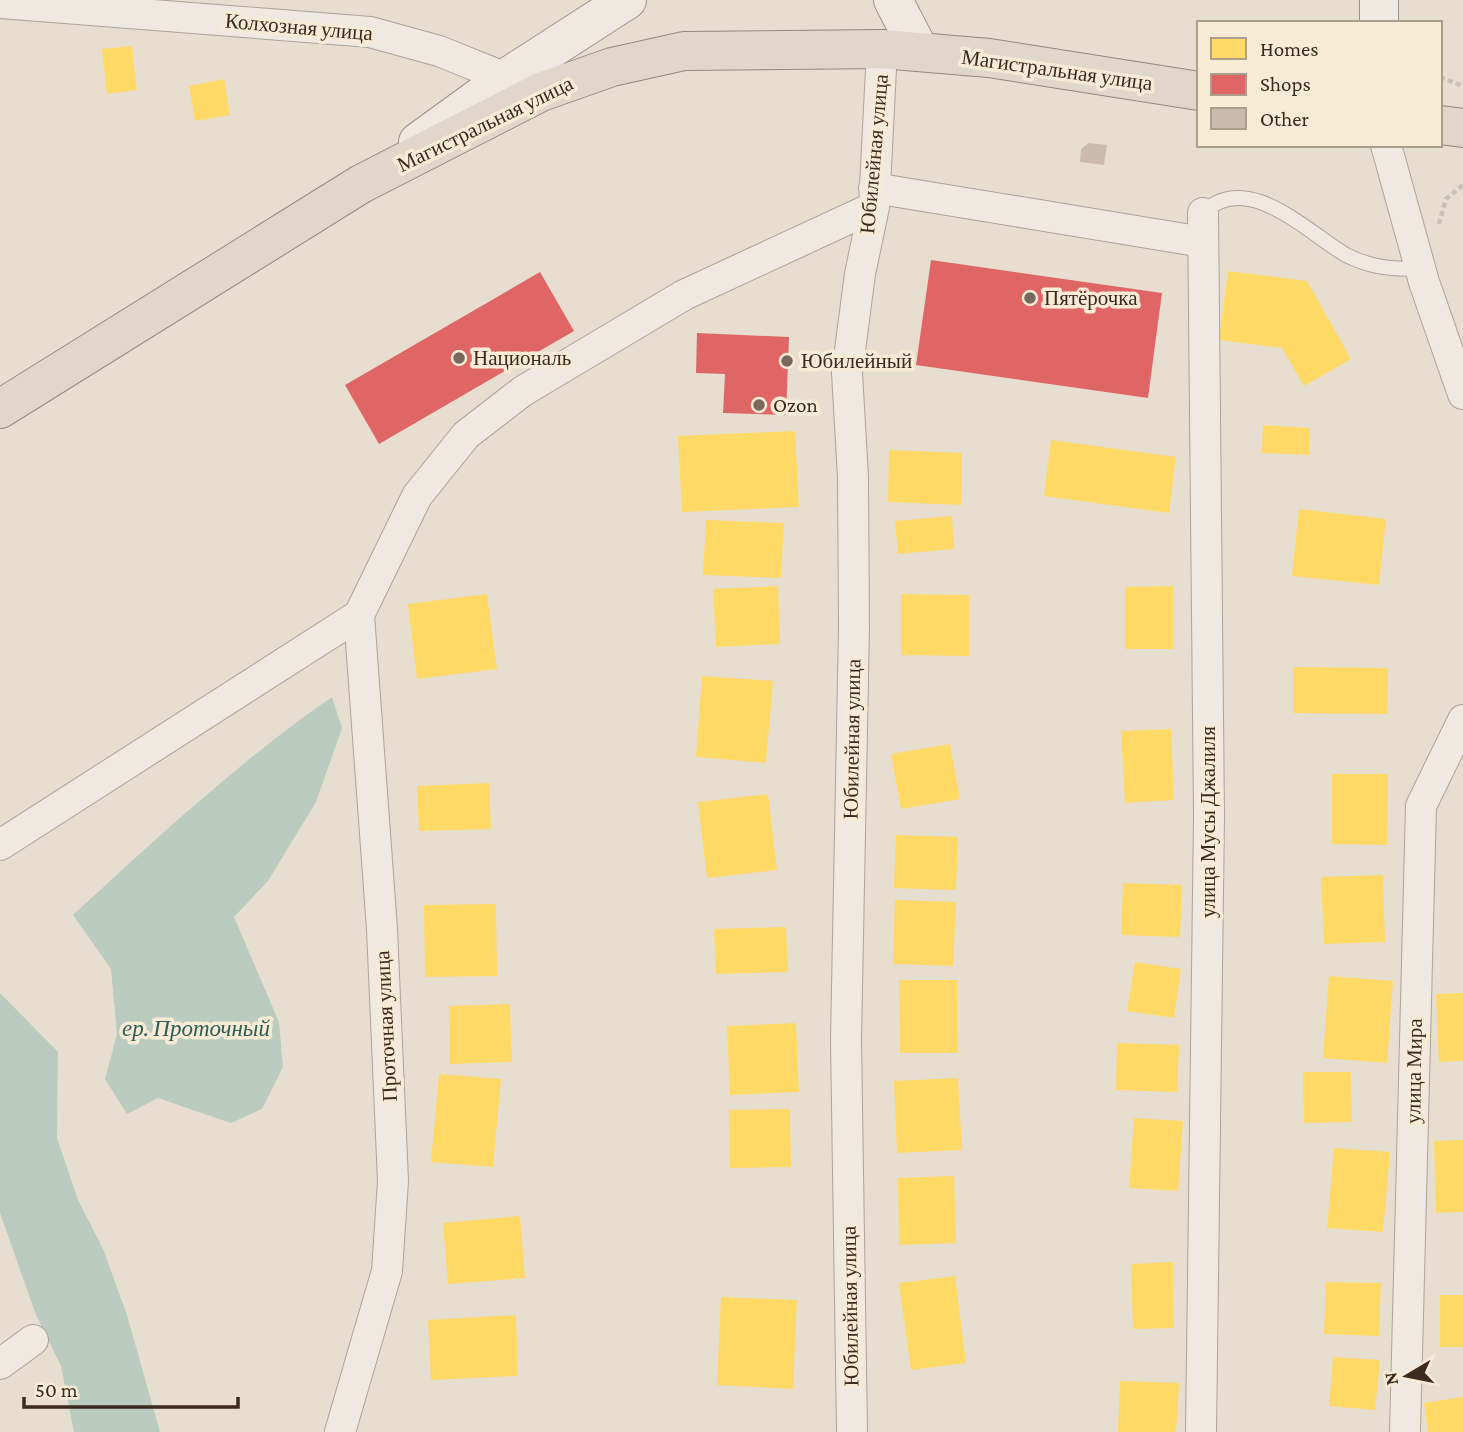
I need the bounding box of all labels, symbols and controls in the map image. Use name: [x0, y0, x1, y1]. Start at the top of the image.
street label: Колхозная улица: [224, 9, 375, 45]
legend: [1197, 21, 1442, 147]
text: Homes: [1260, 37, 1319, 61]
street label: Магистральная улица: [960, 45, 1155, 95]
street label: Магистральная улица: [393, 71, 577, 177]
street label: Юбилейная улица: [855, 72, 893, 235]
text: Shops: [1260, 72, 1311, 96]
text: Other: [1260, 107, 1310, 131]
place label: Пятёрочка: [1044, 286, 1138, 310]
marker: Пятёрочка: [1022, 290, 1038, 306]
place label: Националь: [473, 346, 571, 370]
place label: Юбилейный: [801, 349, 912, 373]
marker: Националь: [451, 350, 467, 366]
marker: Юбилейный: [779, 353, 795, 369]
place label: Ozon: [773, 393, 818, 417]
marker: Ozon: [751, 397, 767, 413]
street label: Юбилейная улица: [839, 658, 865, 819]
street label: улица Мусы Джалиля: [1196, 726, 1220, 918]
street label: Проточная улица: [370, 949, 402, 1102]
water label: ер. Проточный: [122, 1015, 270, 1041]
street label: улица Мира: [1401, 1017, 1427, 1124]
street label: Юбилейная улица: [837, 1225, 863, 1386]
north arrow: [1372, 1341, 1442, 1411]
scale bar: [24, 1366, 238, 1410]
text: N: [1379, 1371, 1402, 1387]
text: 50 m: [35, 1378, 78, 1402]

